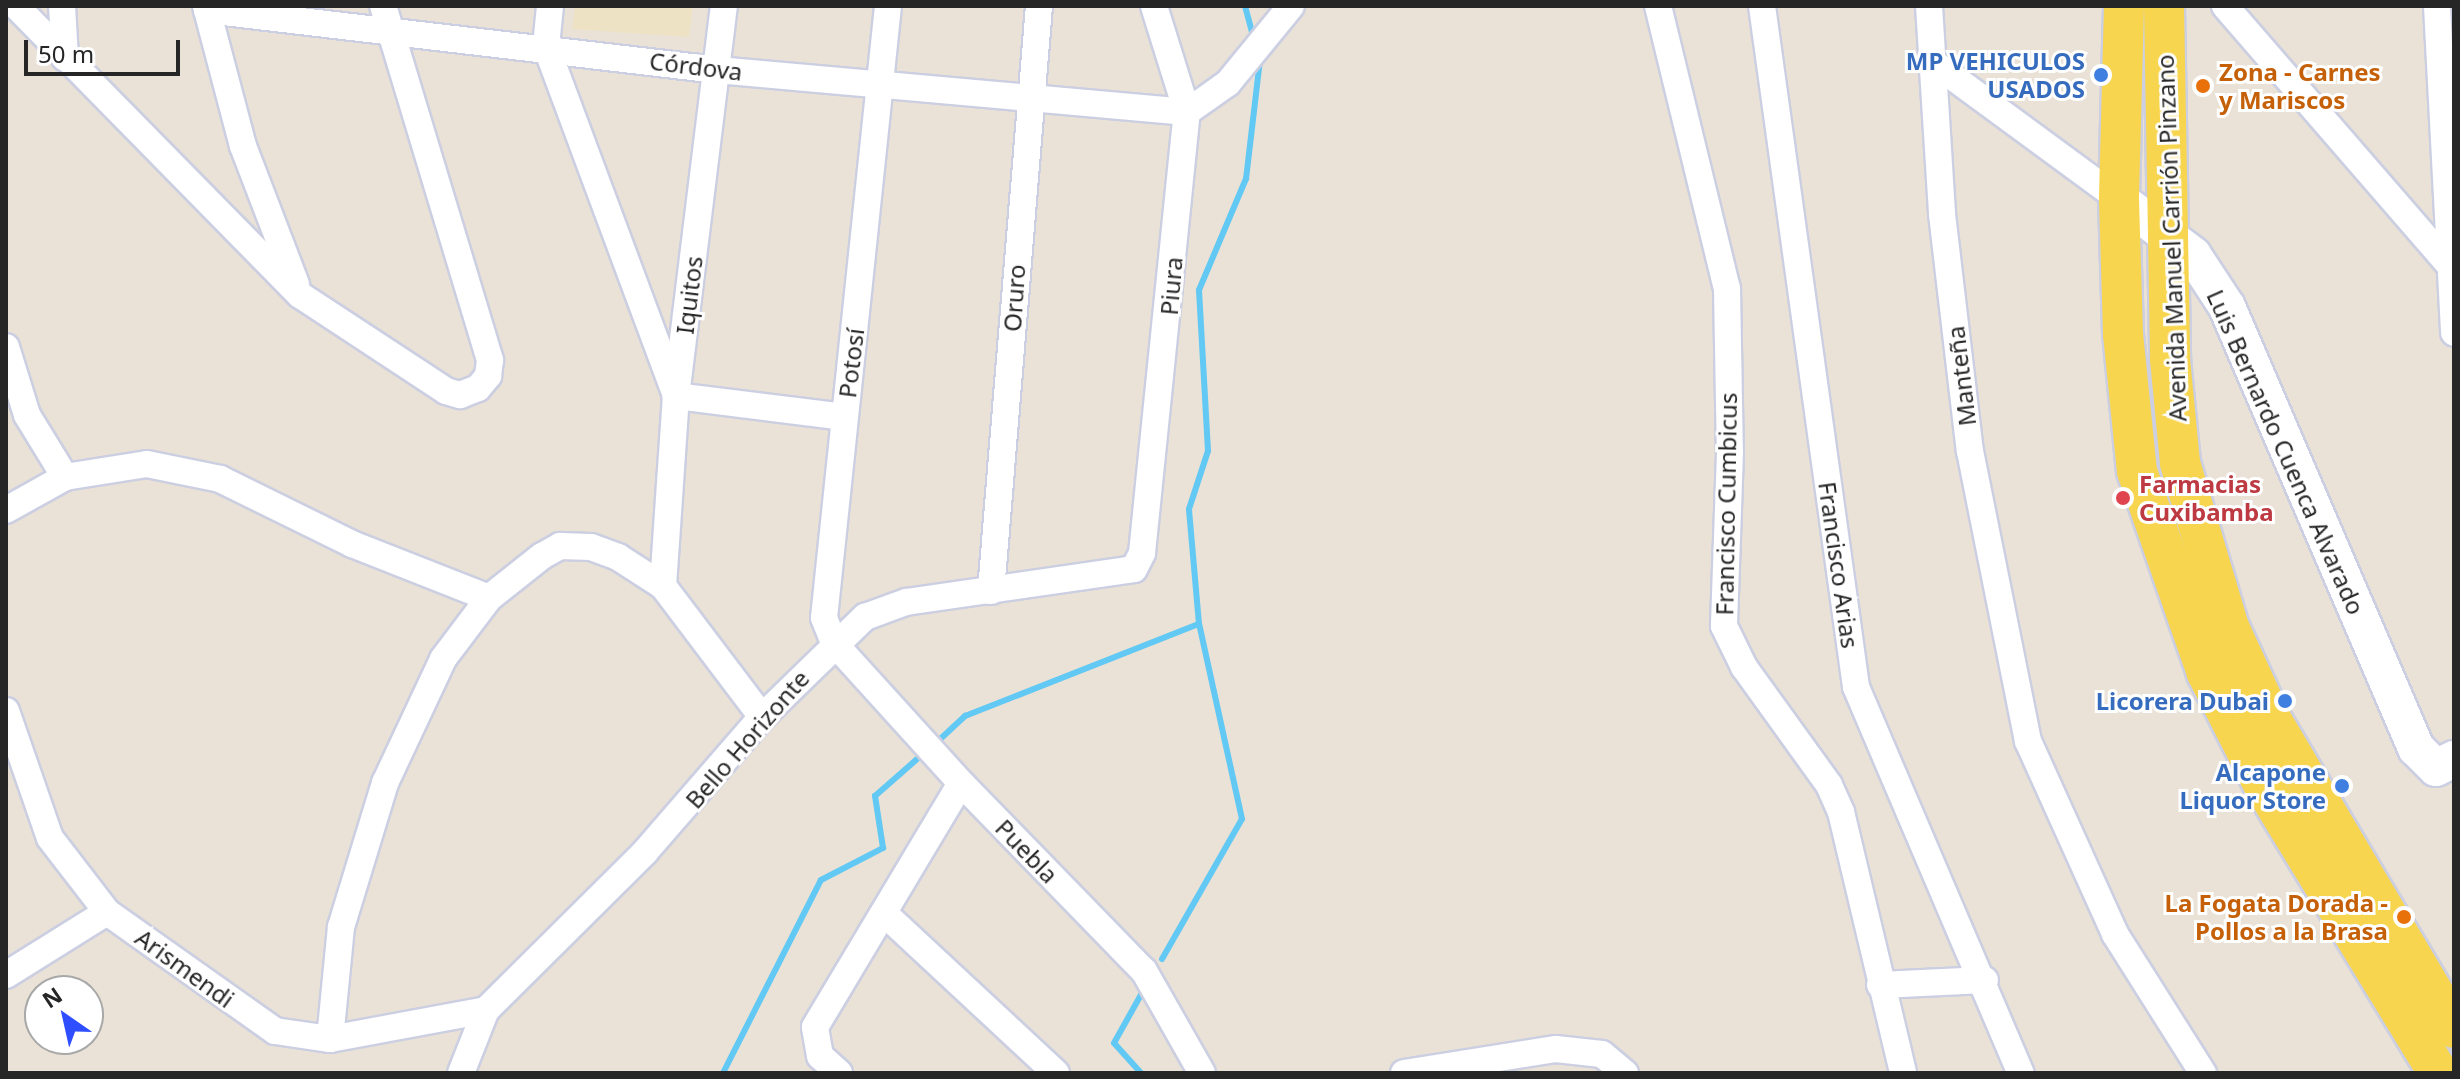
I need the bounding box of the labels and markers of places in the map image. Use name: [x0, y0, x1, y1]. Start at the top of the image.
place label: MP VEHICULOS USADOS: [1906, 47, 2085, 103]
place label: Zona - Carnes y Mariscos: [2219, 58, 2381, 114]
marker: MP VEHICULOS USADOS: [2092, 66, 2110, 84]
marker: Zona - Carnes y Mariscos: [2194, 77, 2212, 95]
place label: Farmacias Cuxibamba: [2139, 470, 2274, 526]
marker: Farmacias Cuxibamba: [2114, 489, 2132, 507]
place label: Licorera Dubai: [2096, 687, 2269, 715]
marker: Licorera Dubai: [2276, 692, 2294, 710]
place label: Alcapone Liquor Store: [2179, 758, 2326, 814]
marker: Alcapone Liquor Store: [2333, 777, 2351, 795]
place label: La Fogata Dorada - Pollos a la Brasa: [2165, 889, 2388, 945]
marker: La Fogata Dorada - Pollos a la Brasa: [2395, 908, 2413, 926]

